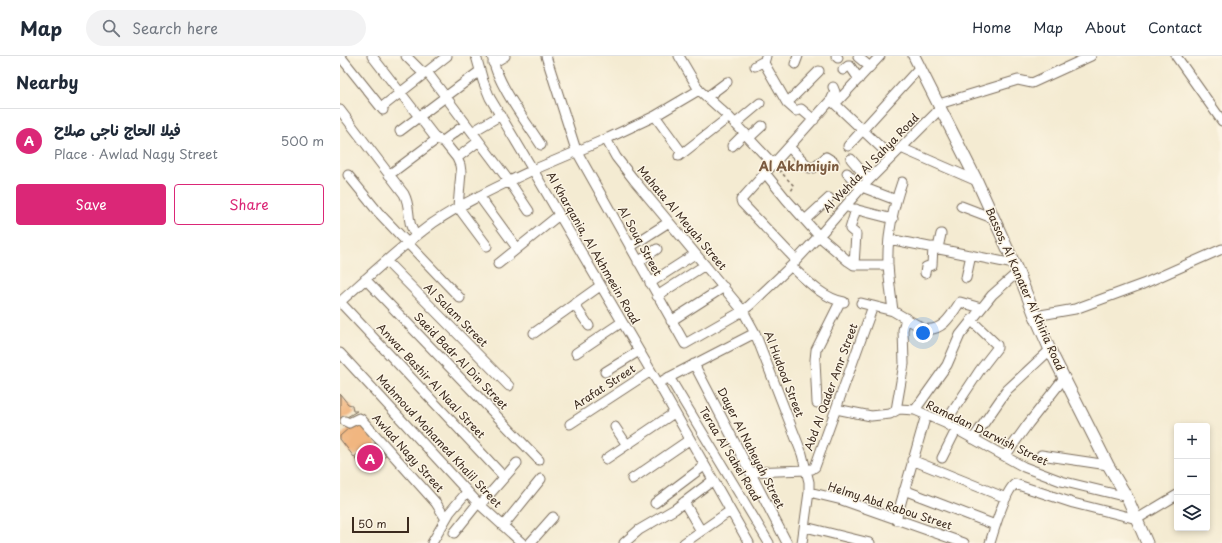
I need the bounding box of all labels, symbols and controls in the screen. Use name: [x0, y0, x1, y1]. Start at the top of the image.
search box: [86, 10, 366, 46]
text: Map: [20, 14, 62, 42]
text: Search here: [132, 16, 218, 39]
icon: search: [100, 17, 122, 39]
text: Home: [972, 17, 1011, 38]
text: Map: [1033, 17, 1063, 38]
text: About: [1085, 17, 1126, 38]
text: Contact: [1148, 17, 1202, 38]
text: Nearby: [16, 69, 78, 95]
street label: Al Wehda Al Sahya Road: [819, 109, 923, 216]
text: فيلا الحاج ناجى صلاح: [54, 118, 181, 141]
text: A: [24, 131, 34, 150]
text: 500 m: [281, 131, 324, 150]
text: Place · Awlad Nagy Street: [54, 144, 218, 163]
district label: Al Akhmiyin: [758, 156, 839, 175]
street label: Mahata Al Meyah Street: [634, 162, 731, 274]
street label: Al Kharqania, Al Akhmeein Road: [543, 168, 644, 328]
button: Save: [16, 184, 166, 225]
button: Share: [174, 184, 324, 225]
street label: Al Souq Street: [614, 203, 667, 279]
street label: Bassos, Al Kanater Al Khiria Road: [982, 204, 1069, 373]
street label: Al Salam Street: [421, 279, 493, 351]
street label: Saeid Badr Al Din Street: [410, 308, 512, 413]
street label: Anwar Bashir Al Naal Street: [373, 319, 490, 442]
street label: Abd Al Qader Amr Street: [800, 320, 862, 453]
your location: [913, 323, 933, 343]
street label: Al Hudood Street: [760, 328, 809, 420]
street label: Arafat Street: [569, 360, 639, 413]
street label: Mahmoud Mohamed Khalil Street: [373, 370, 506, 512]
street label: Dayer Al Naheyah Street: [713, 384, 790, 512]
street label: Ramadan Darwish Street: [923, 396, 1052, 470]
street label: Teraa Al Sahel Road: [695, 403, 766, 504]
street label: Awlad Nagy Street: [369, 411, 447, 495]
map controls: [1174, 423, 1210, 531]
button: +: [1174, 423, 1210, 459]
pin: A: [357, 443, 383, 473]
button: −: [1174, 459, 1210, 495]
street label: Helmy Abd Rabou Street: [826, 477, 955, 534]
button: layers: [1174, 495, 1210, 531]
scale bar: [352, 515, 409, 534]
text: 50 m: [358, 515, 387, 532]

